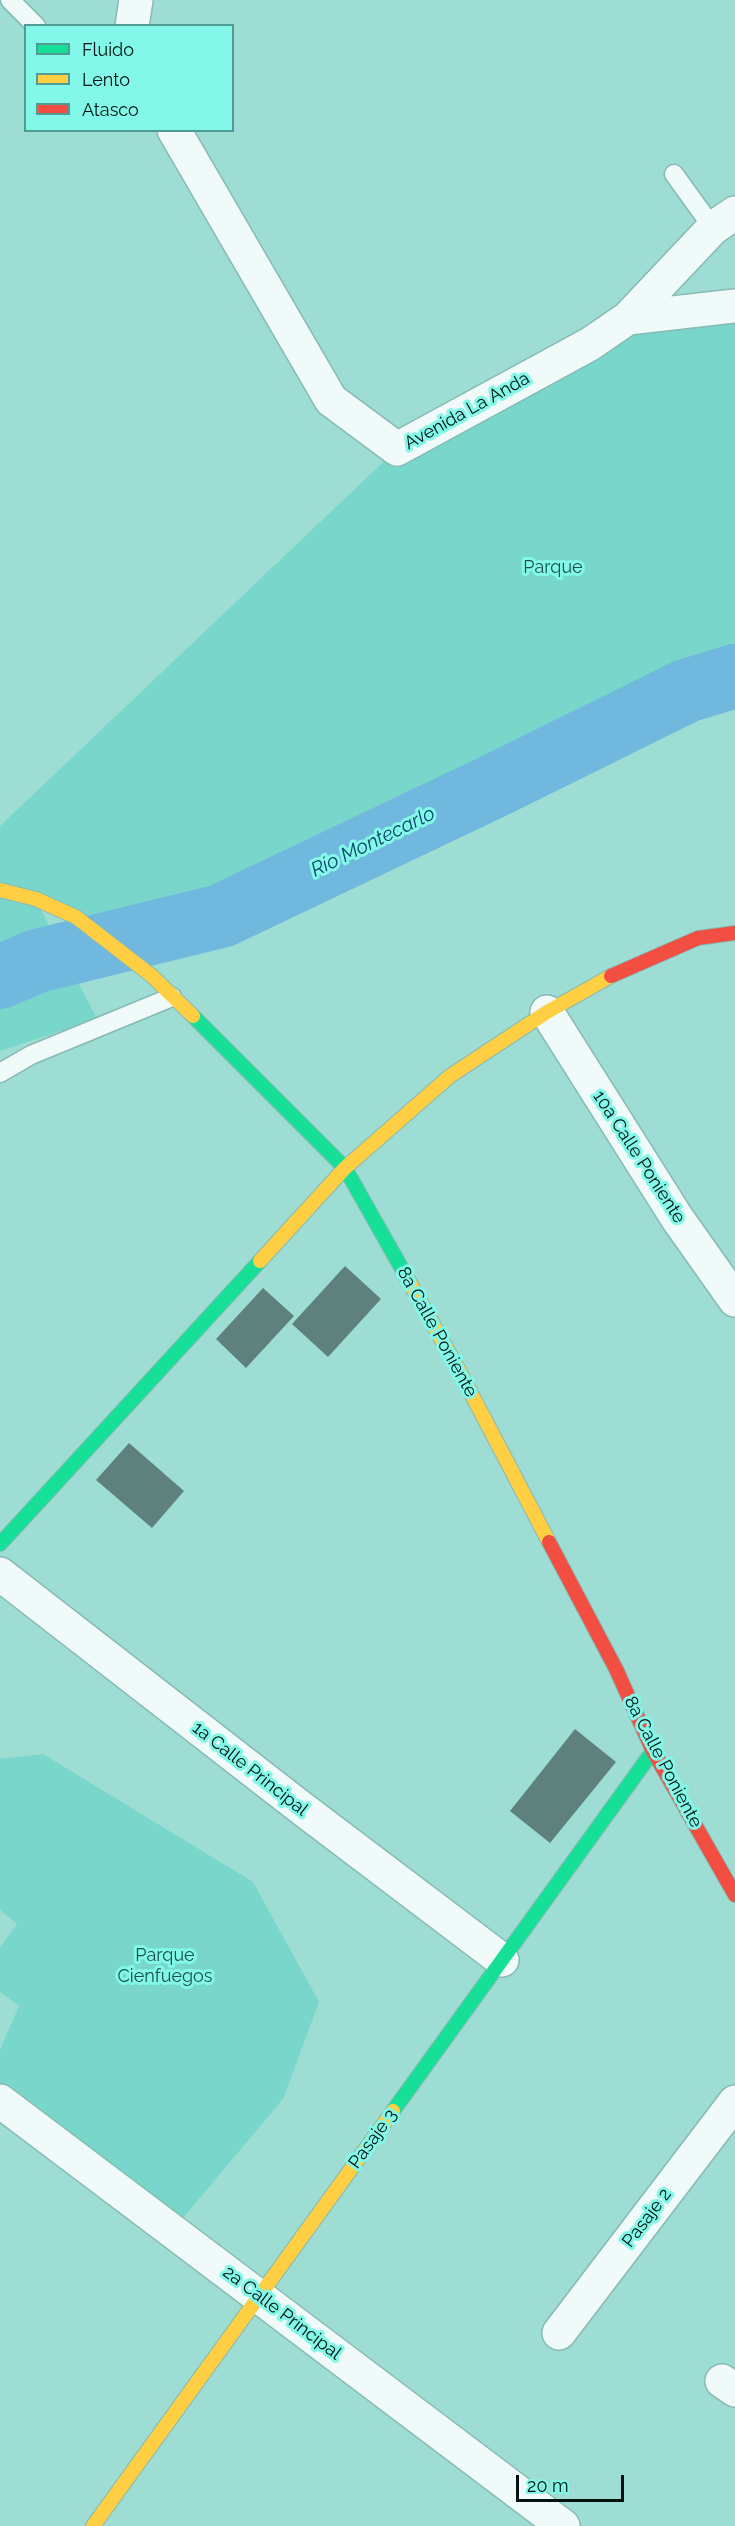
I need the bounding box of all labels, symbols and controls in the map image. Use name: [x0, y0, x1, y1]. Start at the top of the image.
legend: [24, 24, 234, 132]
text: Fluido: [82, 39, 134, 60]
text: Lento: [82, 69, 130, 90]
text: Atasco: [82, 99, 139, 120]
street label: Avenida La Anda: [401, 368, 533, 454]
park label: Parque: [523, 557, 583, 579]
water label: Río Montecarlo: [307, 802, 439, 882]
street label: 10a Calle Poniente: [588, 1087, 690, 1227]
street label: 8a Calle Poniente: [392, 1263, 482, 1401]
street label: 8a Calle Poniente: [619, 1693, 707, 1831]
street label: 1a Calle Principal: [188, 1717, 312, 1821]
park label: Parque Cienfuegos: [118, 1945, 212, 1988]
street label: Pasaje 3: [344, 2105, 402, 2173]
street label: Pasaje 2: [618, 2184, 676, 2252]
street label: 2a Calle Principal: [219, 2262, 345, 2364]
scale bar: [519, 2463, 627, 2501]
text: 20 m: [527, 2475, 569, 2496]

